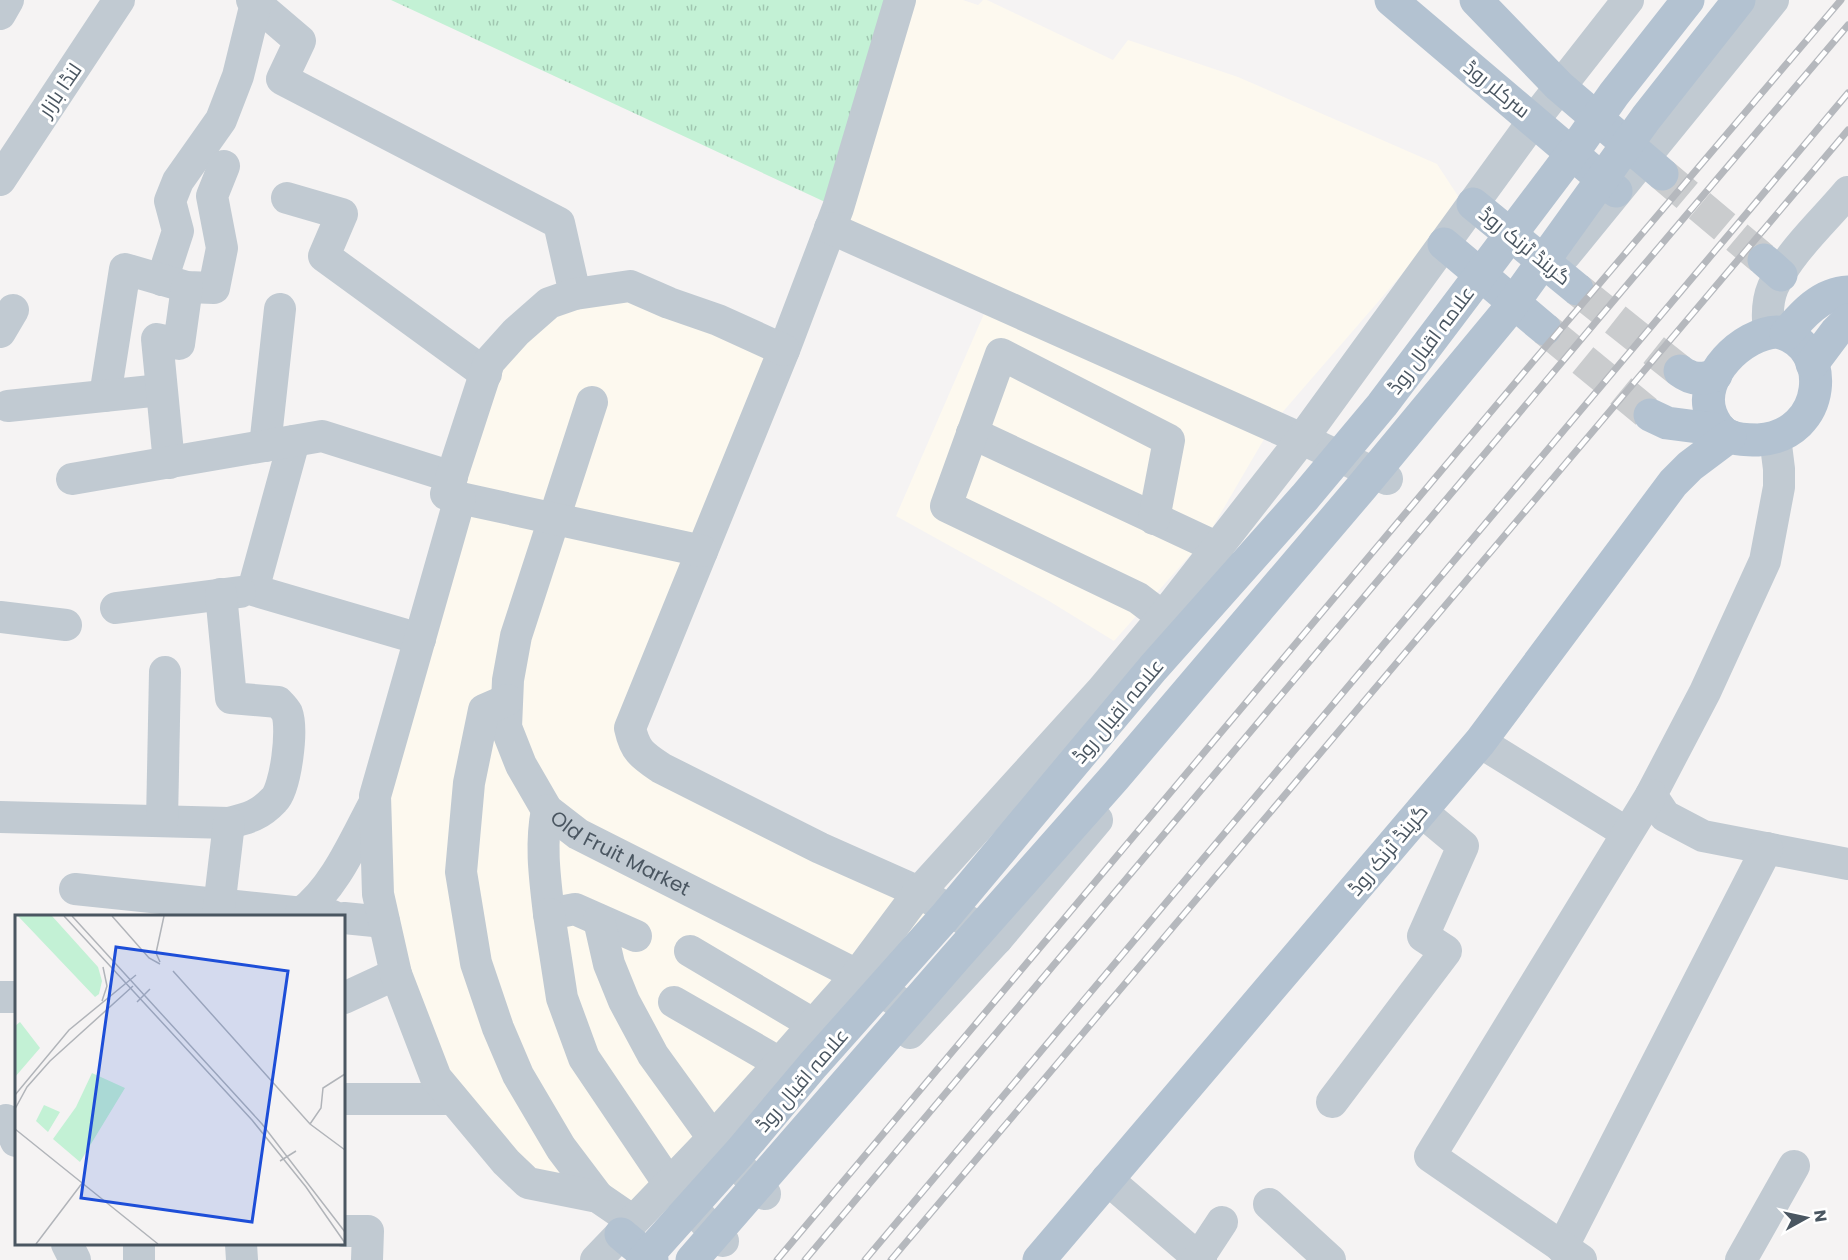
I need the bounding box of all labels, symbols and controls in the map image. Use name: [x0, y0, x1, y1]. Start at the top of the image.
street label: سرکلر روڈ: [1458, 54, 1536, 124]
street label: لنڈا بازار: [31, 57, 88, 124]
street label: گرینڈ ٹرنک روڈ: [1473, 200, 1577, 292]
street label: علامہ اقبال روڈ: [1381, 280, 1481, 400]
street label: علامہ اقبال روڈ: [1066, 653, 1170, 769]
street label: گرینڈ ٹرنک روڈ: [1342, 799, 1434, 901]
street label: Old Fruit Market: [544, 804, 695, 902]
inset map: [15, 915, 345, 1245]
street label: علامہ اقبال روڈ: [749, 1022, 855, 1138]
north arrow: [1776, 1188, 1836, 1248]
text: N: [1808, 1208, 1833, 1224]

